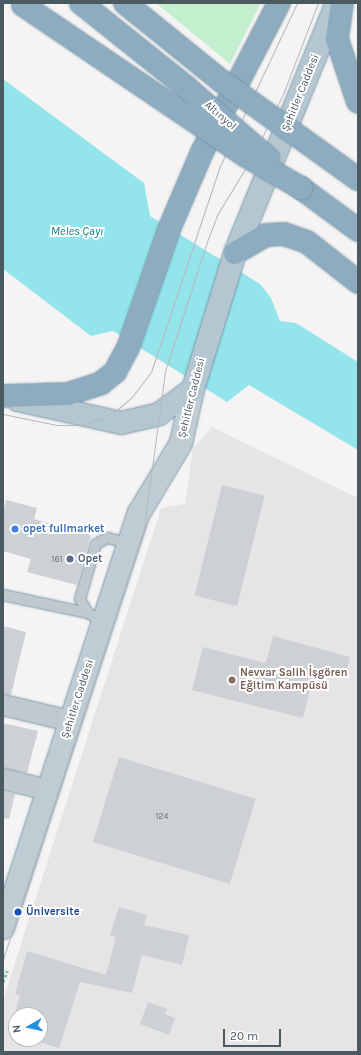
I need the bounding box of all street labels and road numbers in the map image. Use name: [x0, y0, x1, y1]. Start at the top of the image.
street label: Şehitler Caddesi: [279, 52, 323, 134]
street label: Altınyol: [201, 99, 239, 133]
street label: Şehitler Caddesi: [176, 357, 208, 439]
street label: Şehitler Caddesi: [59, 658, 97, 740]

